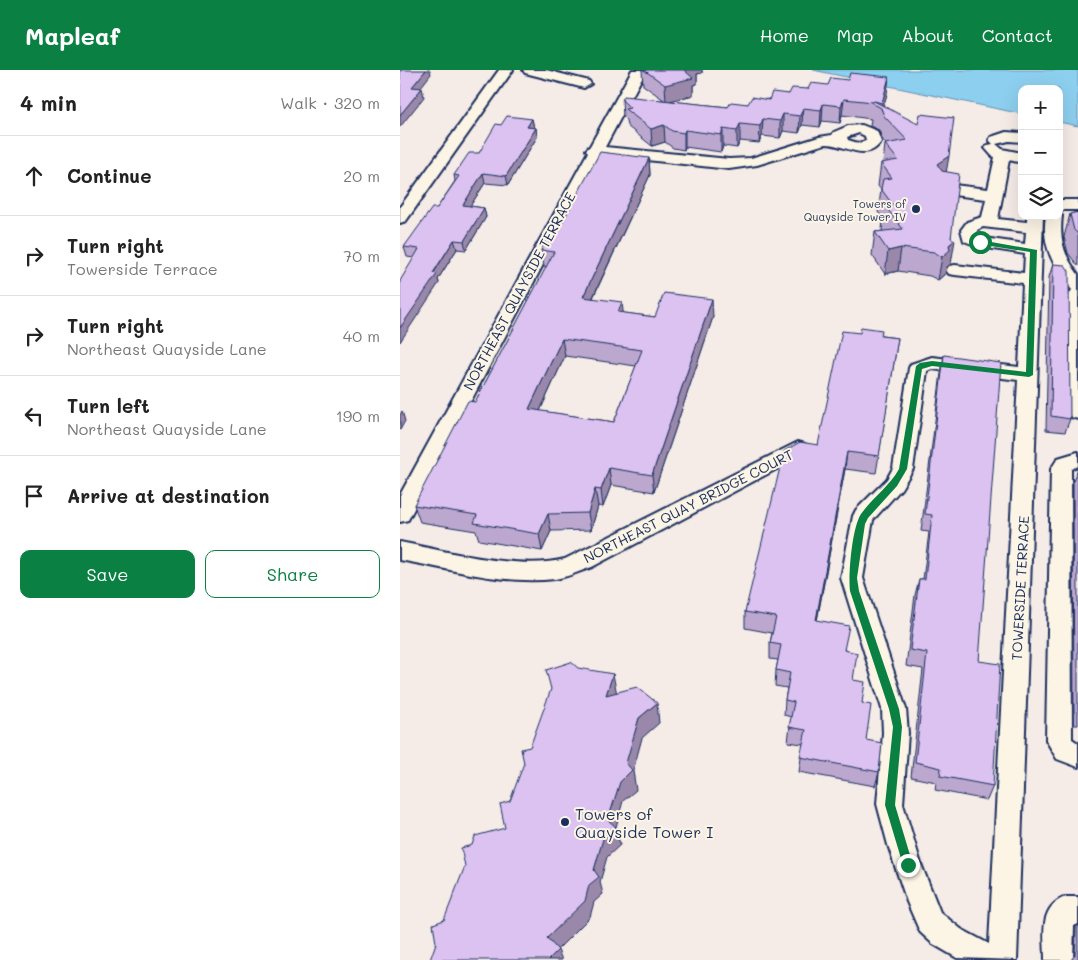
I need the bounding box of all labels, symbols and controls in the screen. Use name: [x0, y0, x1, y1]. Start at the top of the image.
text: Mapleaf: [25, 20, 120, 51]
text: Home: [760, 23, 809, 47]
text: Map: [837, 23, 873, 47]
text: About: [901, 23, 954, 47]
text: Contact: [982, 23, 1053, 47]
map controls: [1018, 85, 1063, 220]
button: +: [1018, 85, 1063, 130]
text: 4 min: [20, 89, 77, 116]
text: Walk · 320 m: [280, 92, 380, 113]
button: −: [1018, 130, 1063, 175]
icon: ahead: [20, 162, 48, 190]
text: Continue: [67, 163, 152, 188]
text: 20 m: [343, 165, 380, 186]
button: layers: [1018, 175, 1063, 220]
street label: NORTHEAST QUAYSIDE TERRACE: [459, 189, 579, 393]
place label: Towers of Quayside Tower IV: [804, 196, 907, 224]
marker: Towers of Quayside Tower IV: [910, 203, 922, 215]
route start: [969, 231, 992, 254]
text: Turn right: [67, 233, 164, 258]
icon: right: [20, 242, 48, 270]
text: 70 m: [343, 245, 380, 266]
text: Towerside Terrace: [67, 258, 218, 279]
text: Turn right: [67, 313, 164, 338]
icon: right: [20, 322, 48, 350]
text: 40 m: [343, 325, 380, 346]
text: Northeast Quayside Lane: [67, 338, 267, 359]
text: Turn left: [67, 393, 150, 418]
icon: left: [20, 402, 48, 430]
text: 190 m: [336, 405, 380, 426]
text: Northeast Quayside Lane: [67, 418, 267, 439]
street label: NORTHEAST QUAY BRIDGE COURT: [580, 445, 796, 567]
icon: arrive: [20, 482, 48, 510]
text: Arrive at destination: [67, 483, 270, 508]
street label: TOWERSIDE TERRACE: [1007, 515, 1033, 661]
button: Save: [20, 550, 195, 598]
button: Share: [205, 550, 380, 598]
place label: Towers of Quayside Tower I: [575, 803, 713, 842]
marker: Towers of Quayside Tower I: [559, 816, 571, 828]
route end: [897, 854, 920, 877]

